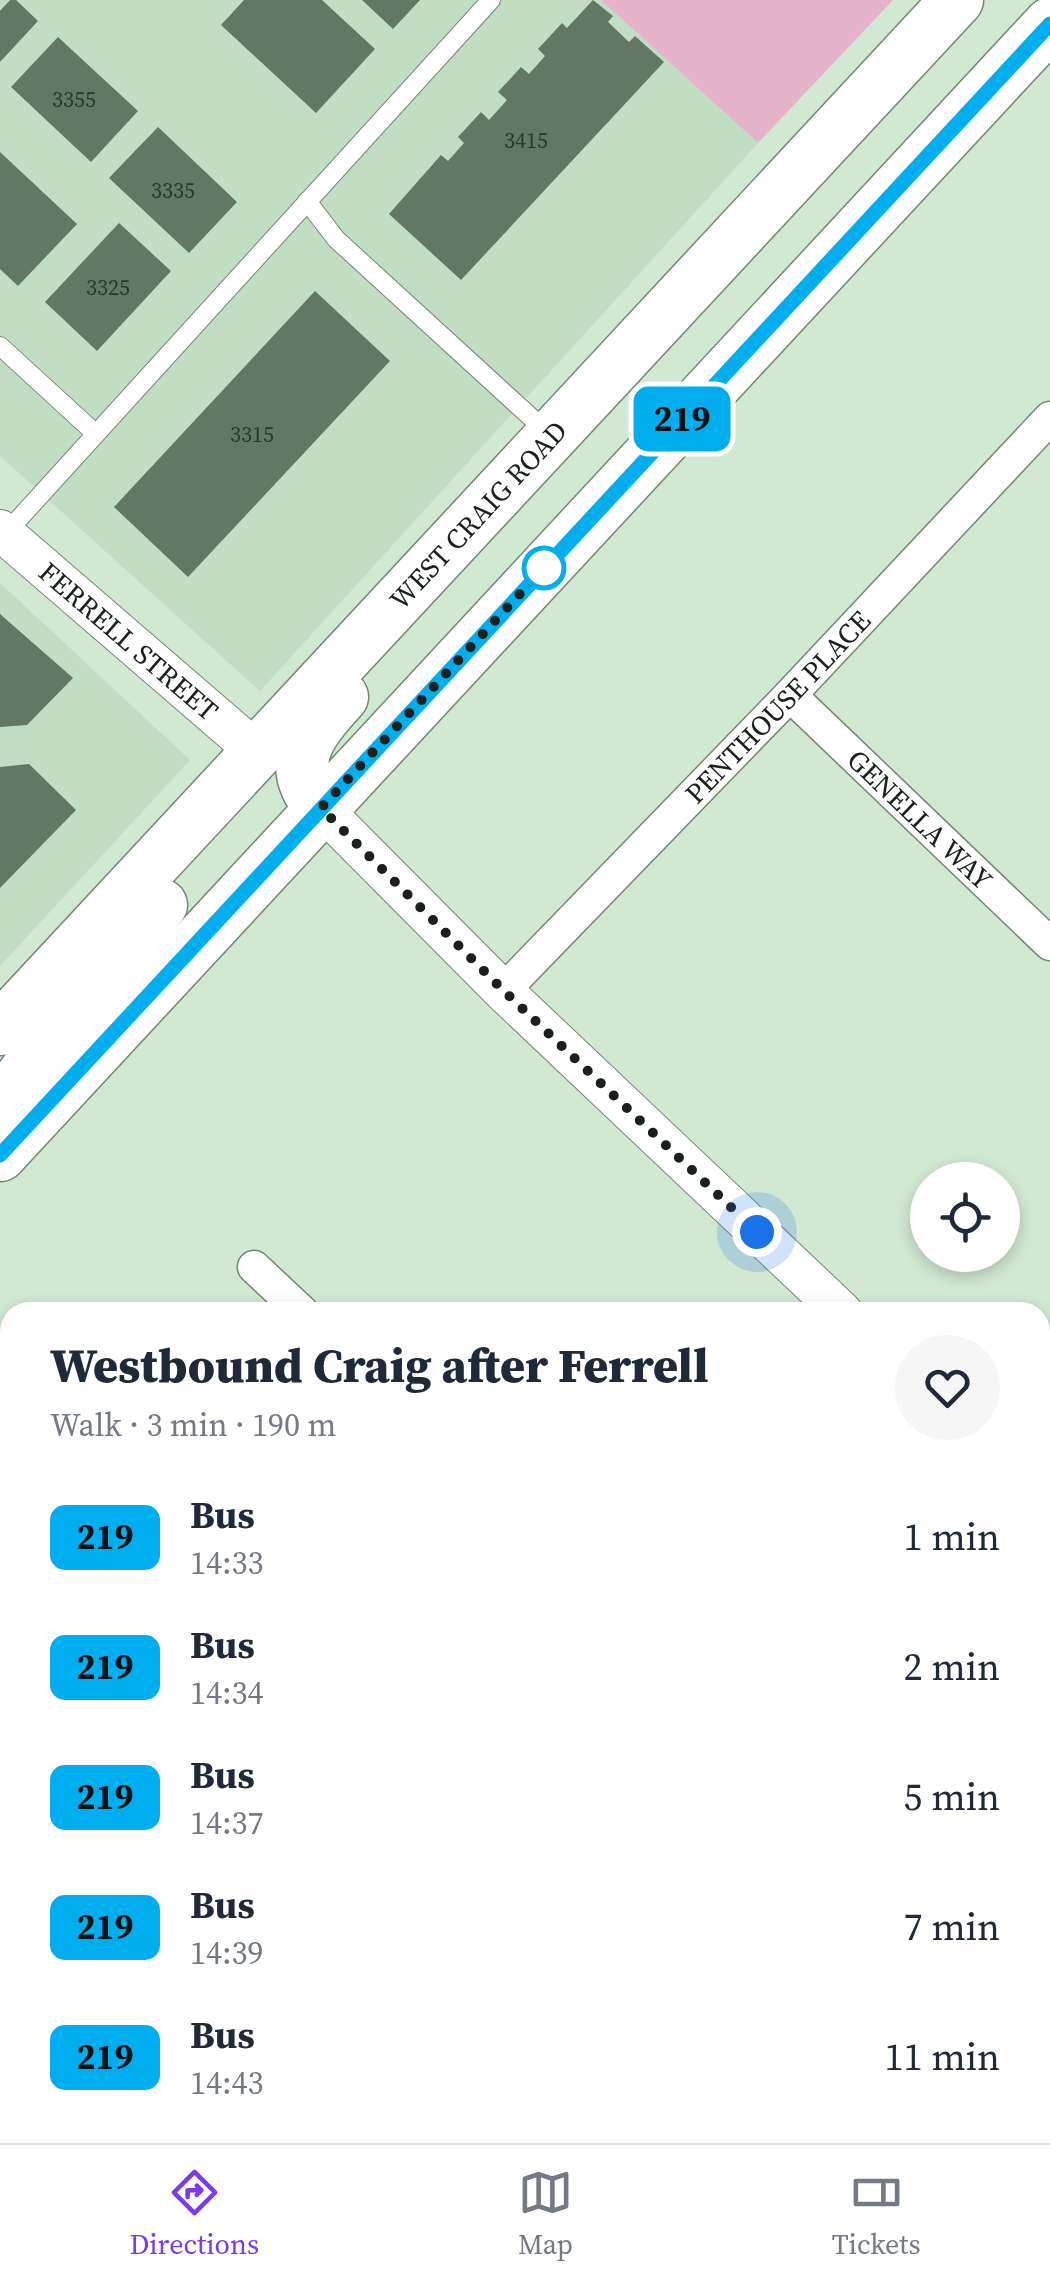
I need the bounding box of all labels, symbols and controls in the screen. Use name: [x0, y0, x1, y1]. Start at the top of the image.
house number: 3355: [52, 84, 96, 114]
house number: 3415: [504, 125, 548, 155]
house number: 3335: [151, 175, 195, 205]
house number: 3325: [86, 272, 130, 302]
line badge: 219: [624, 386, 740, 452]
text: 219: [654, 395, 710, 443]
street label: WEST CRAIG ROAD: [381, 412, 575, 618]
house number: 3315: [230, 419, 274, 449]
unlabelled marker: [523, 547, 565, 589]
street label: FERRELL STREET: [31, 553, 227, 729]
street label: PENTHOUSE PLACE: [676, 602, 879, 812]
street label: GENELLA WAY: [839, 741, 1001, 898]
map controls: [910, 1162, 1020, 1272]
button: locate: [910, 1162, 1020, 1272]
your location: [732, 1207, 782, 1257]
text: Westbound Craig after Ferrell: [50, 1332, 709, 1398]
button: heart: [895, 1335, 1000, 1440]
text: Walk · 3 min · 190 m: [50, 1403, 336, 1447]
text: Bus: [190, 1489, 255, 1541]
text: 1 min: [904, 1511, 1000, 1563]
text: 219: [77, 1513, 133, 1561]
text: 14:33: [190, 1541, 264, 1585]
text: Bus: [190, 1619, 255, 1671]
text: 2 min: [904, 1641, 1000, 1693]
text: 219: [77, 1643, 133, 1691]
text: 14:34: [190, 1671, 264, 1715]
text: Bus: [190, 1749, 255, 1801]
text: 5 min: [904, 1771, 1000, 1823]
text: 219: [77, 1773, 133, 1821]
text: 14:37: [190, 1801, 264, 1845]
text: Bus: [190, 1879, 255, 1931]
text: 7 min: [904, 1901, 1000, 1953]
text: 219: [77, 1903, 133, 1951]
text: 14:39: [190, 1931, 264, 1975]
text: Bus: [190, 2009, 255, 2061]
text: 11 min: [885, 2031, 1000, 2083]
text: 219: [77, 2033, 133, 2081]
text: 14:43: [190, 2061, 264, 2105]
tab: Directions: [129, 2165, 259, 2263]
tab: Map: [518, 2165, 573, 2263]
tab: Tickets: [832, 2165, 921, 2263]

